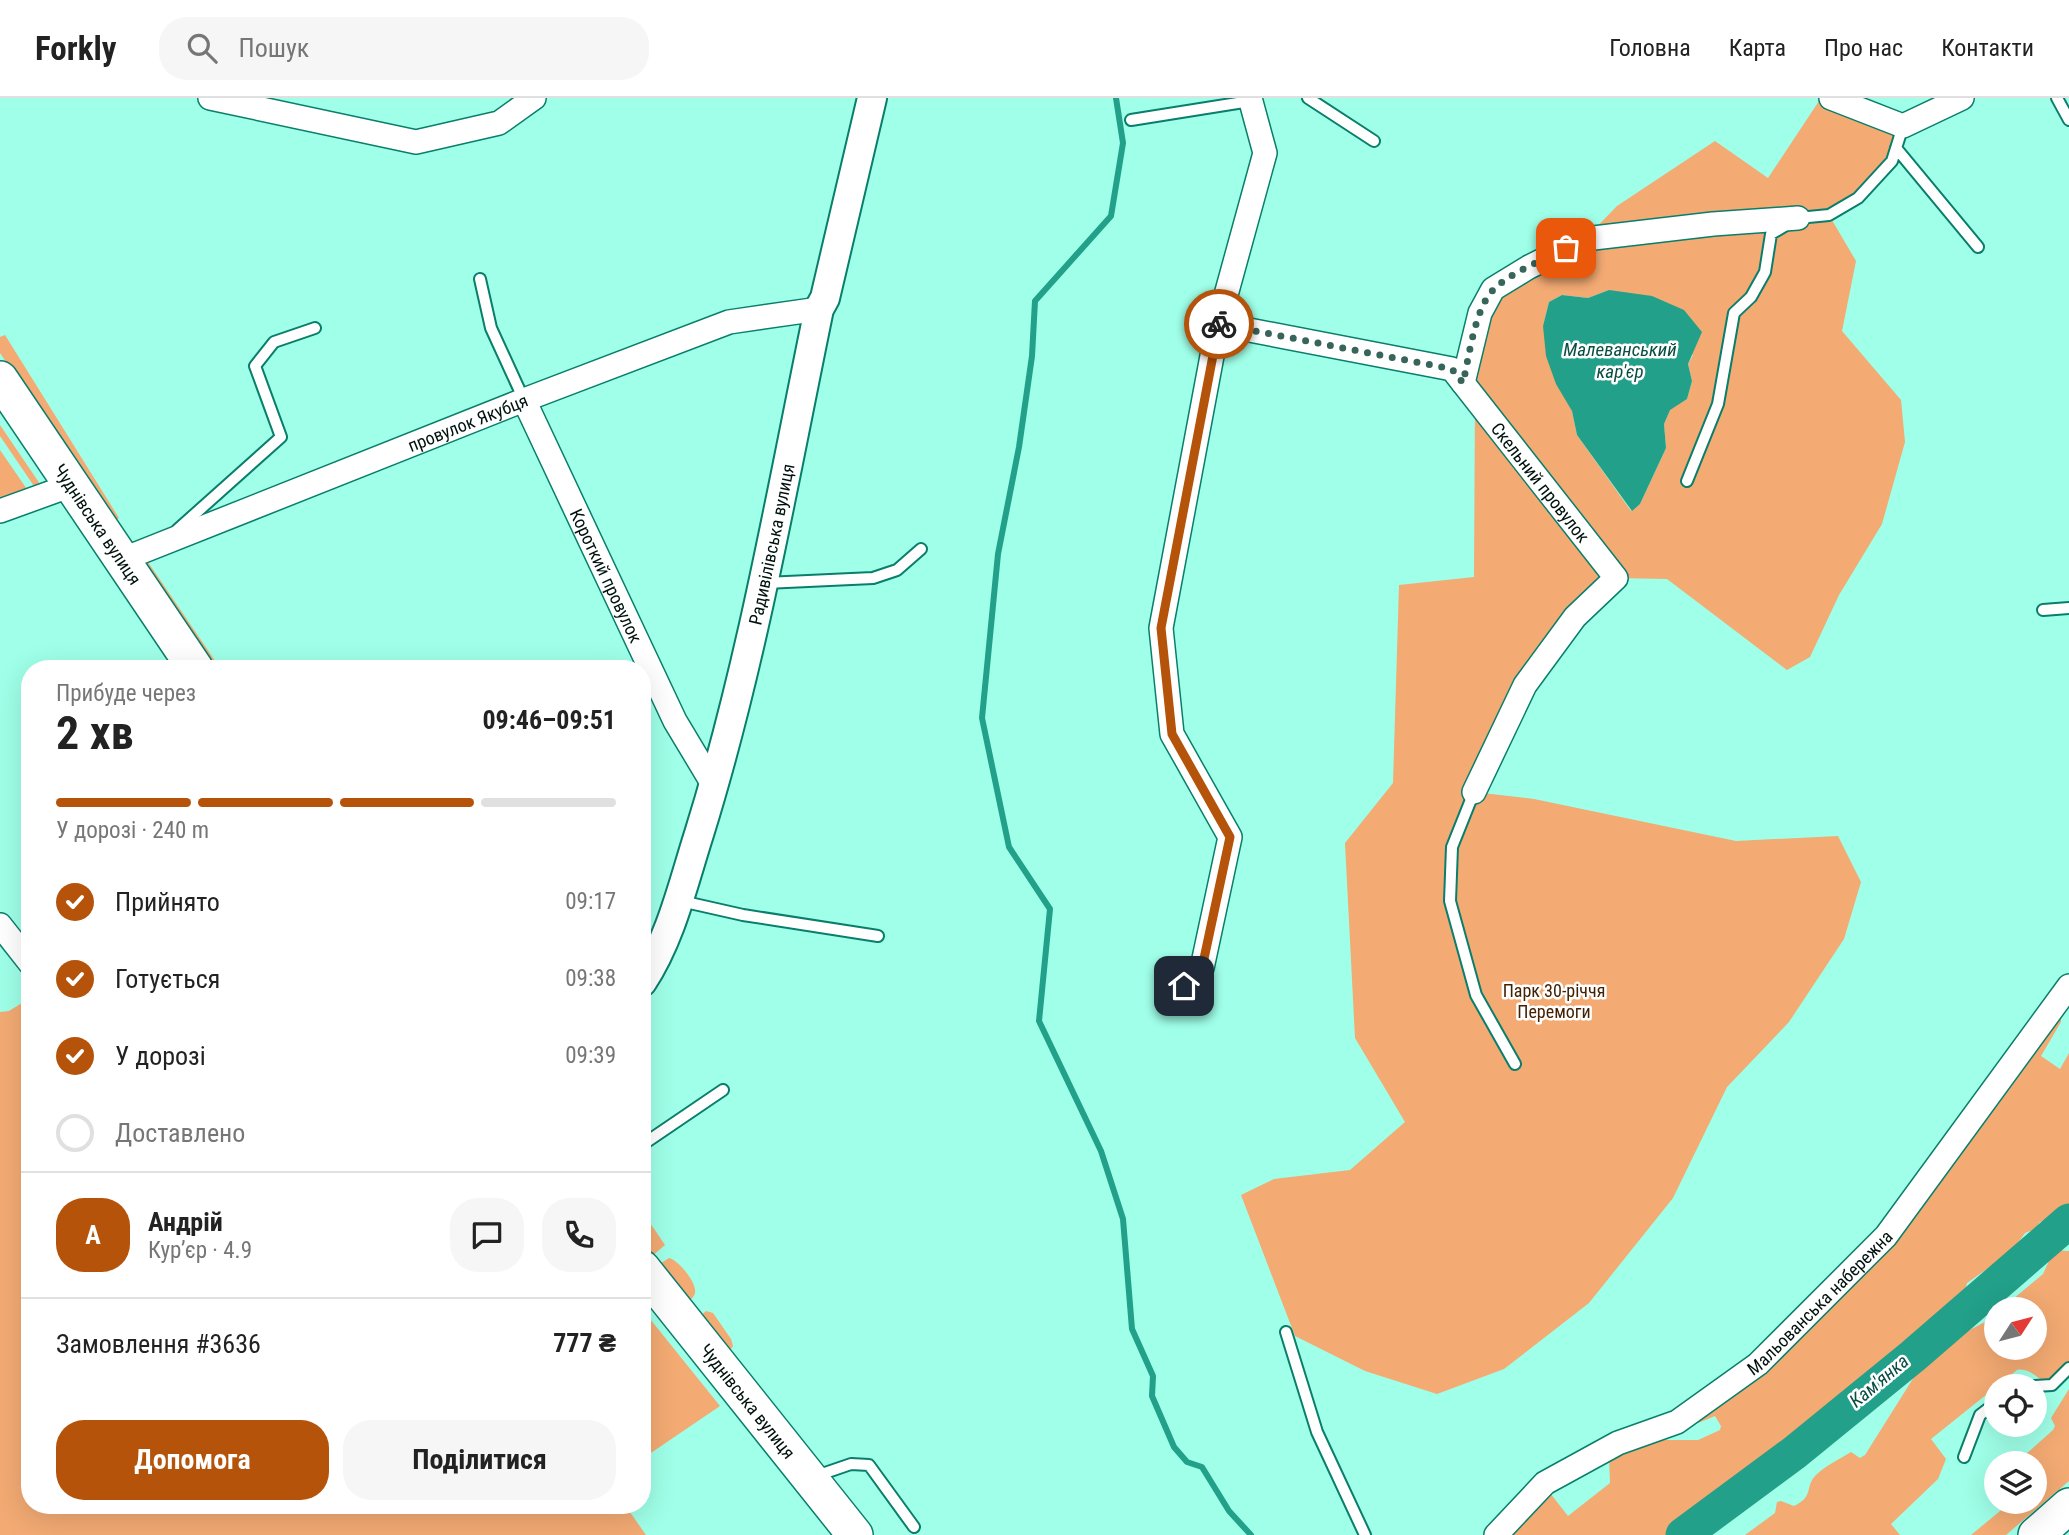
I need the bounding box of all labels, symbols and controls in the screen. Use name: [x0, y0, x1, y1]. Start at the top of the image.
search box: [159, 17, 649, 80]
text: Forkly: [35, 29, 117, 68]
icon: search: [183, 29, 221, 67]
text: Пошук: [239, 33, 309, 63]
text: Головна: [1609, 34, 1691, 62]
text: Карта: [1729, 34, 1786, 62]
text: Про нас: [1824, 34, 1903, 62]
text: Контакти: [1941, 34, 2034, 62]
pin: [1536, 218, 1596, 278]
icon: bag: [1547, 229, 1585, 267]
courier: [1184, 289, 1254, 359]
icon: bike: [1200, 305, 1238, 343]
water label: Малеванський кар'єр: [1563, 338, 1677, 383]
street label: провулок Якубця: [405, 389, 531, 456]
street label: Скельний провулок: [1487, 418, 1594, 547]
street label: Чуднівська вулиця: [50, 460, 146, 588]
street label: Радивілівська вулиця: [744, 462, 798, 627]
street label: Короткий провулок: [566, 505, 647, 646]
text: Прибуде через: [56, 680, 196, 707]
text: 09:46–09:51: [482, 705, 616, 735]
text: 2 хв: [56, 706, 134, 760]
text: У дорозі · 240 m: [56, 817, 209, 844]
icon: check: [56, 883, 94, 921]
text: Прийнято: [115, 887, 220, 917]
text: 09:17: [565, 888, 616, 915]
pin: [1154, 956, 1214, 1016]
icon: check: [56, 960, 94, 998]
text: Готується: [115, 964, 220, 994]
text: 09:38: [565, 965, 616, 992]
icon: home: [1165, 967, 1203, 1005]
park label: Парк 30-річчя Перемоги: [1503, 980, 1605, 1022]
icon: check: [56, 1037, 94, 1075]
text: У дорозі: [115, 1041, 206, 1071]
text: 09:39: [565, 1042, 616, 1069]
text: Доставлено: [115, 1118, 245, 1148]
button: chat: [450, 1198, 524, 1272]
button: phone: [542, 1198, 616, 1272]
text: Андрій: [148, 1207, 223, 1237]
text: А: [85, 1220, 101, 1250]
street label: Мальованська набережна: [1743, 1226, 1896, 1379]
text: Кур’єр · 4.9: [148, 1237, 252, 1264]
north arrow: [1984, 1297, 2048, 1360]
map controls: [1984, 1297, 2047, 1514]
text: 777 ₴: [553, 1328, 616, 1358]
text: Замовлення #3636: [56, 1329, 261, 1359]
street label: Чуднівська вулиця: [696, 1339, 800, 1463]
water label: Кам'янка: [1845, 1350, 1913, 1412]
button: locate: [1984, 1374, 2047, 1437]
button: Допомога: [56, 1420, 329, 1500]
button: Поділитися: [343, 1420, 616, 1500]
button: layers: [1984, 1451, 2047, 1514]

